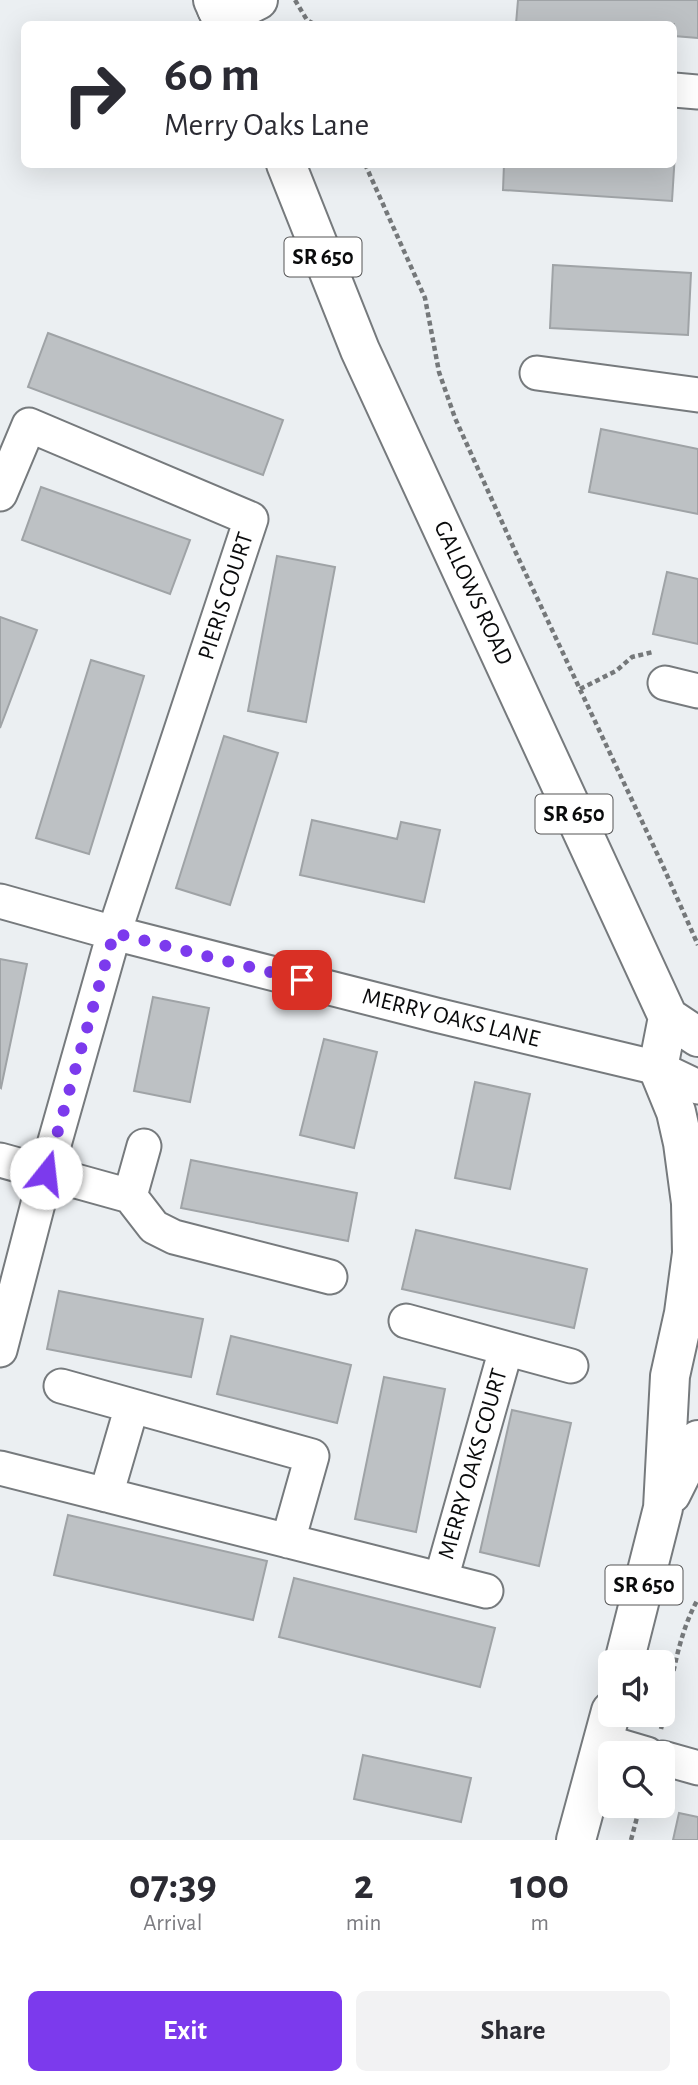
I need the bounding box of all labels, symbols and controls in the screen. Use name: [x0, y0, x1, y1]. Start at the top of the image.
icon: right: [49, 49, 140, 140]
text: 60 m: [164, 51, 260, 100]
text: Merry Oaks Lane: [164, 109, 369, 141]
road number: SR 650: [284, 238, 362, 276]
street label: GALLOWS ROAD: [429, 517, 517, 669]
street label: PIERIS COURT: [194, 529, 258, 663]
road number: SR 650: [536, 794, 612, 834]
pin: [272, 950, 332, 1010]
icon: arrive: [283, 961, 321, 999]
street label: MERRY OAKS LANE: [360, 984, 543, 1052]
position arrow: [9, 1136, 83, 1210]
street label: MERRY OAKS COURT: [434, 1366, 512, 1562]
road number: SR 650: [606, 1566, 682, 1604]
map controls: [598, 1650, 675, 1818]
button: sound: [598, 1650, 675, 1727]
button: search: [598, 1741, 675, 1818]
text: 07:39: [129, 1864, 217, 1906]
text: 2: [354, 1864, 373, 1906]
text: 100: [510, 1864, 569, 1906]
text: Arrival: [143, 1912, 202, 1935]
text: min: [346, 1912, 381, 1935]
text: m: [531, 1912, 549, 1935]
button: Exit: [28, 1991, 342, 2071]
button: Share: [356, 1991, 670, 2071]

